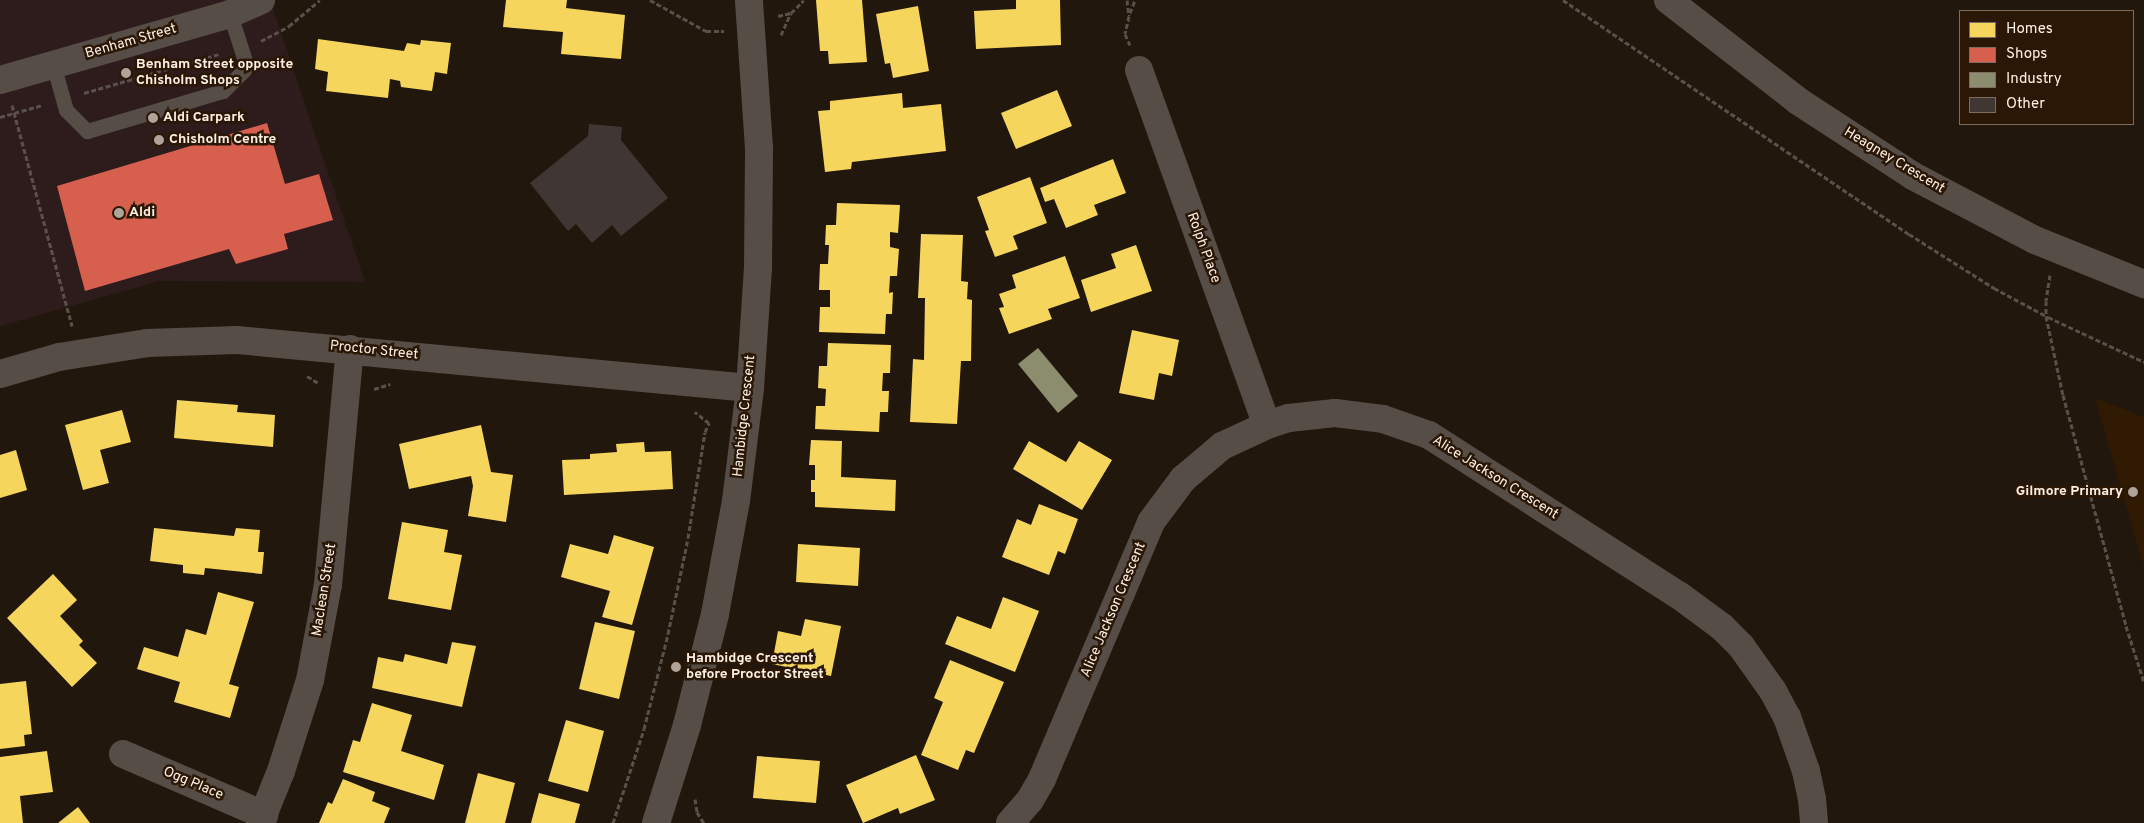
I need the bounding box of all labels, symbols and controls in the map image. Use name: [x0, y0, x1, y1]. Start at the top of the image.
legend: [1959, 10, 2134, 125]
text: Homes: [2006, 20, 2053, 39]
street label: Benham Street: [83, 21, 179, 63]
text: Shops: [2006, 45, 2047, 64]
place label: Benham Street opposite Chisholm Shops: [136, 57, 293, 90]
marker: Benham Street opposite Chisholm Shops: [120, 67, 132, 79]
text: Industry: [2006, 70, 2062, 89]
text: Other: [2006, 95, 2045, 114]
place label: Aldi Carpark: [163, 110, 245, 126]
marker: Aldi Carpark: [147, 112, 159, 124]
street label: Heagney Crescent: [1841, 124, 1947, 198]
place label: Chisholm Centre: [169, 132, 276, 148]
marker: Chisholm Centre: [153, 134, 165, 146]
place label: Aldi: [129, 205, 155, 221]
marker: Aldi: [113, 207, 125, 219]
street label: Rolph Place: [1182, 210, 1224, 286]
street label: Proctor Street: [329, 338, 419, 364]
street label: Hambidge Crescent: [730, 354, 760, 478]
street label: Alice Jackson Crescent: [1429, 432, 1561, 524]
place label: Gilmore Primary: [2016, 484, 2123, 500]
marker: Gilmore Primary: [2127, 486, 2139, 498]
street label: Alice Jackson Crescent: [1078, 540, 1150, 680]
street label: Maclean Street: [309, 542, 341, 638]
place label: Hambidge Crescent before Proctor Street: [686, 651, 824, 684]
marker: Hambidge Crescent before Proctor Street: [670, 661, 682, 673]
street label: Ogg Place: [160, 764, 226, 804]

